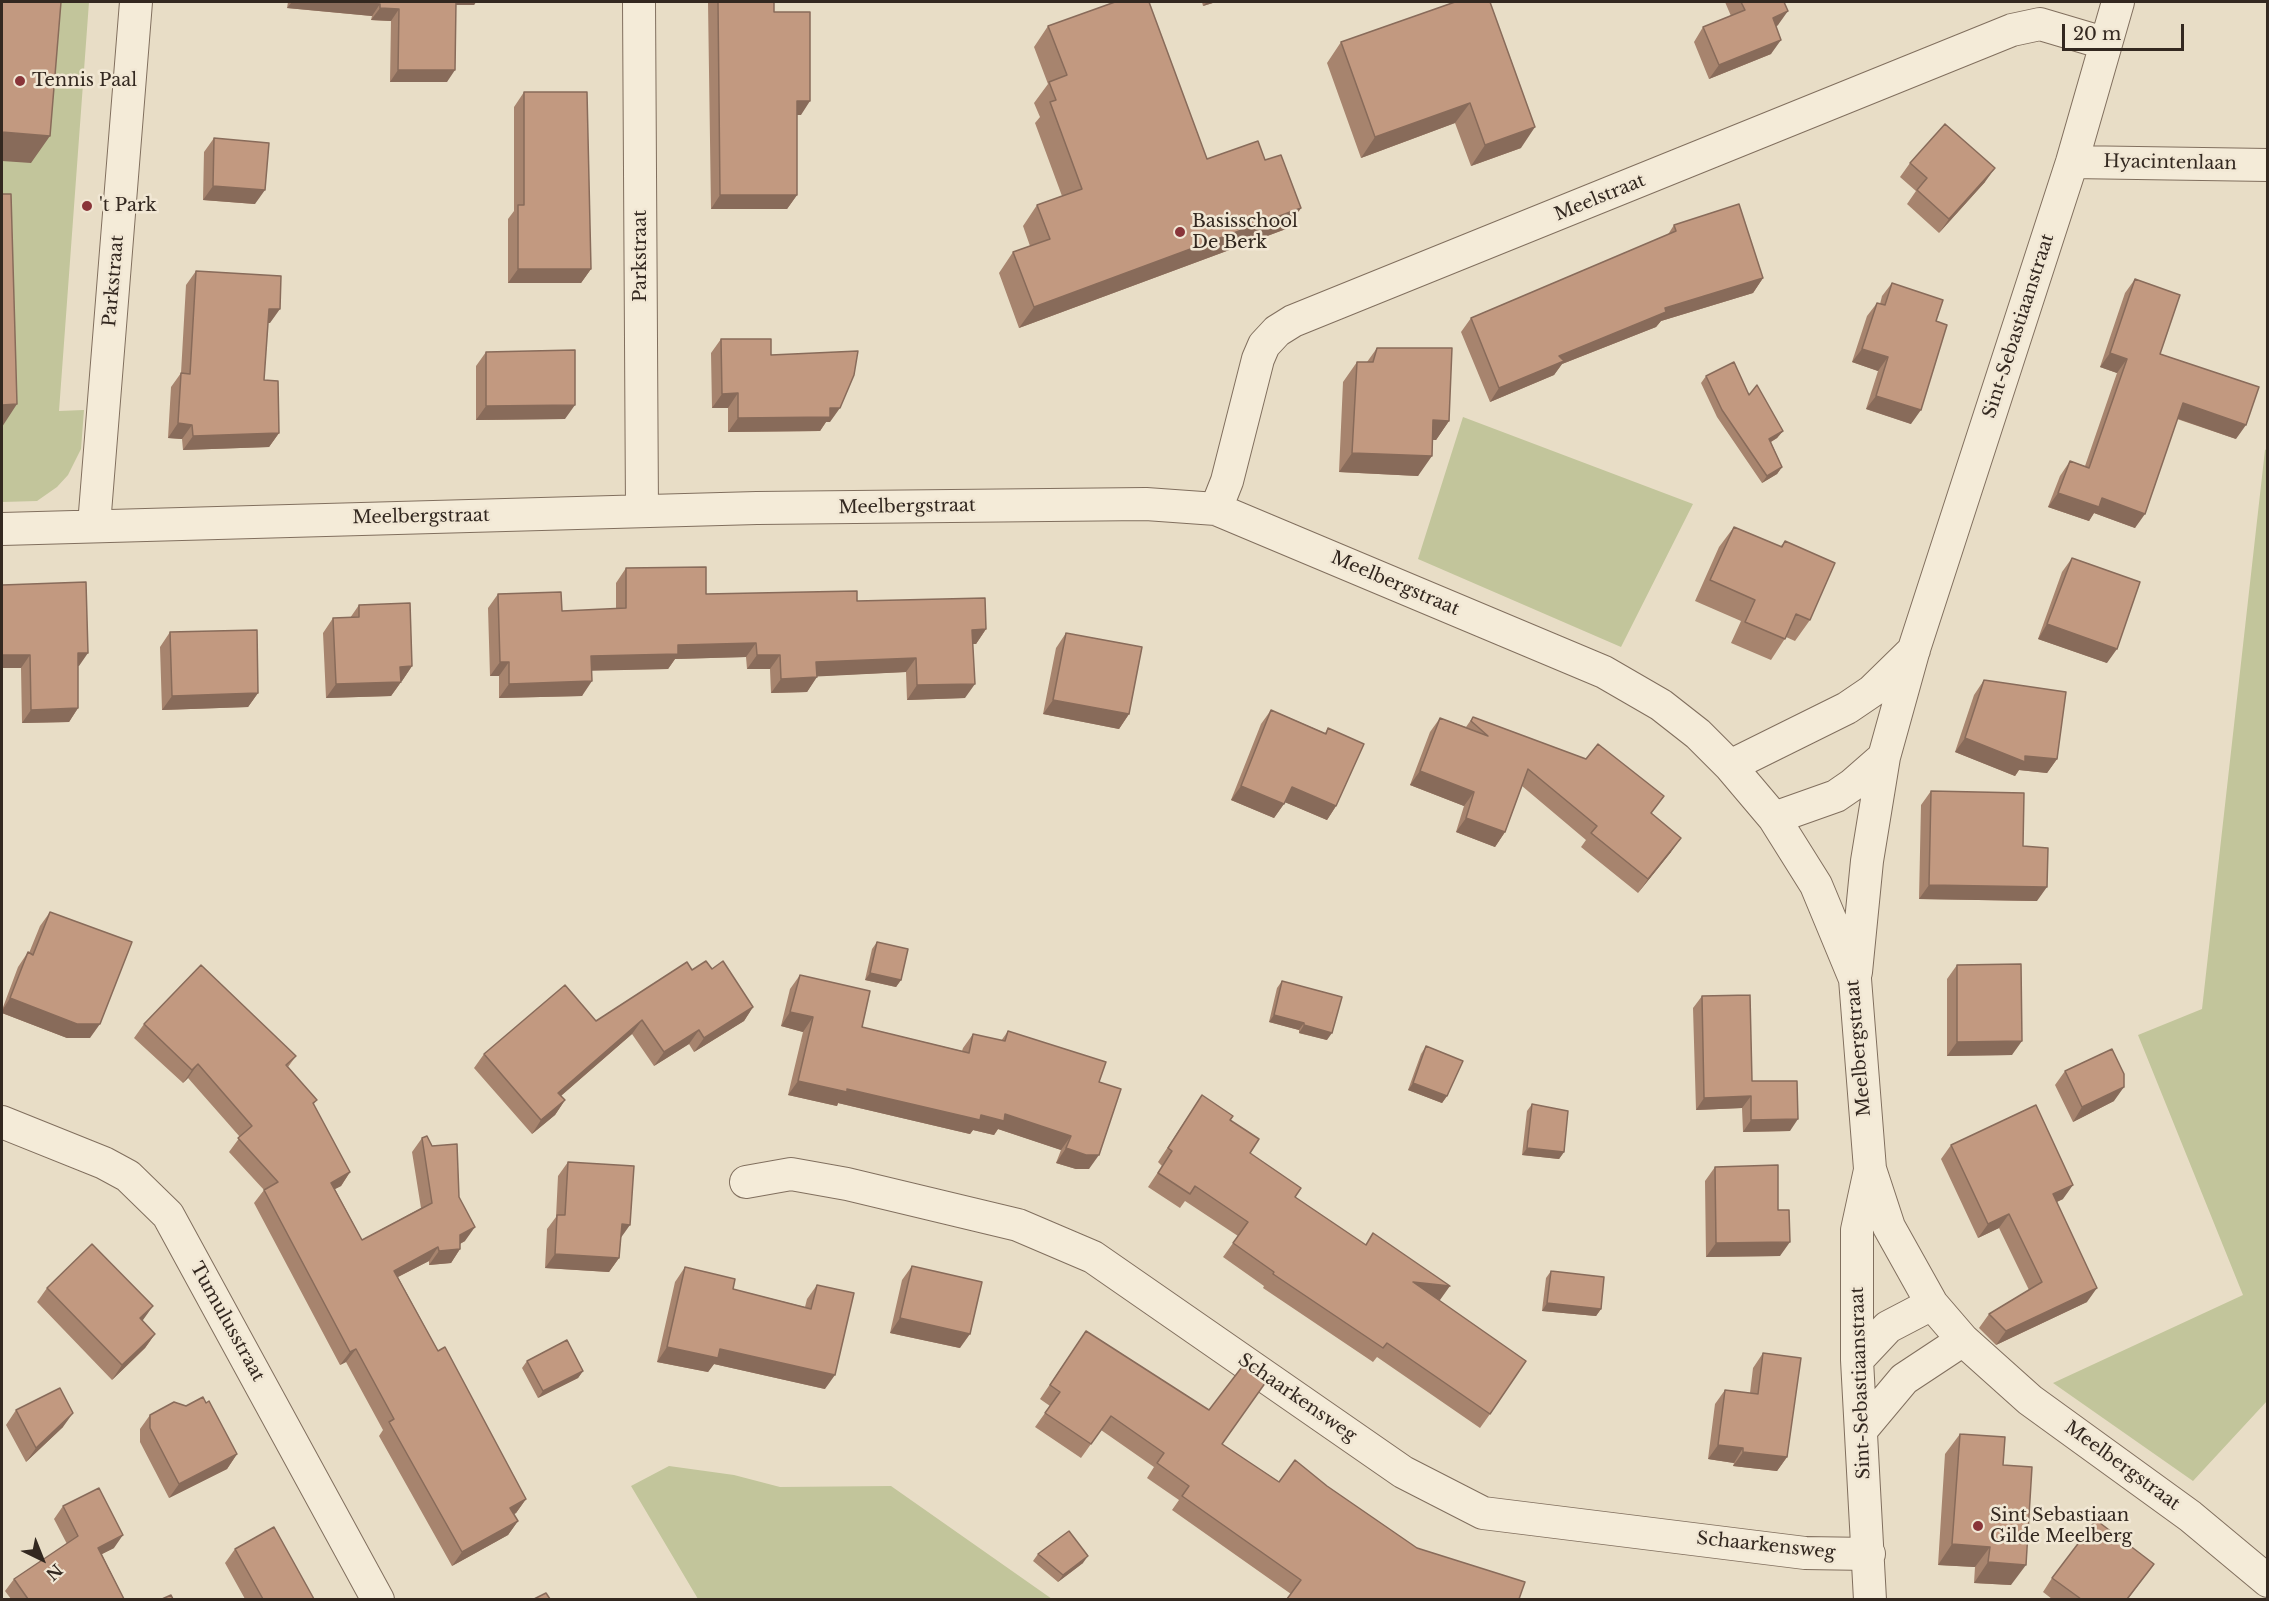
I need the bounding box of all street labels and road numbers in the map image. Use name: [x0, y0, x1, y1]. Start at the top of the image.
street label: Hyacintenlaan: [2103, 151, 2237, 175]
street label: Meelstraat: [1551, 170, 1649, 226]
street label: Parkstraat: [630, 210, 652, 302]
street label: Sint-Sebastiaanstraat: [1979, 231, 2059, 421]
street label: Parkstraat: [99, 234, 129, 328]
street label: Meelbergstraat: [838, 495, 976, 519]
street label: Meelbergstraat: [352, 505, 490, 529]
street label: Meelbergstraat: [1328, 547, 1462, 621]
street label: Meelbergstraat: [1842, 979, 1876, 1117]
street label: Tumulusstraat: [185, 1258, 269, 1386]
street label: Sint-Sebastiaanstraat: [1847, 1286, 1875, 1480]
street label: Schaarkensweg: [1234, 1349, 1360, 1447]
street label: Meelbergstraat: [2060, 1417, 2184, 1515]
street label: Schaarkensweg: [1696, 1528, 1836, 1564]

